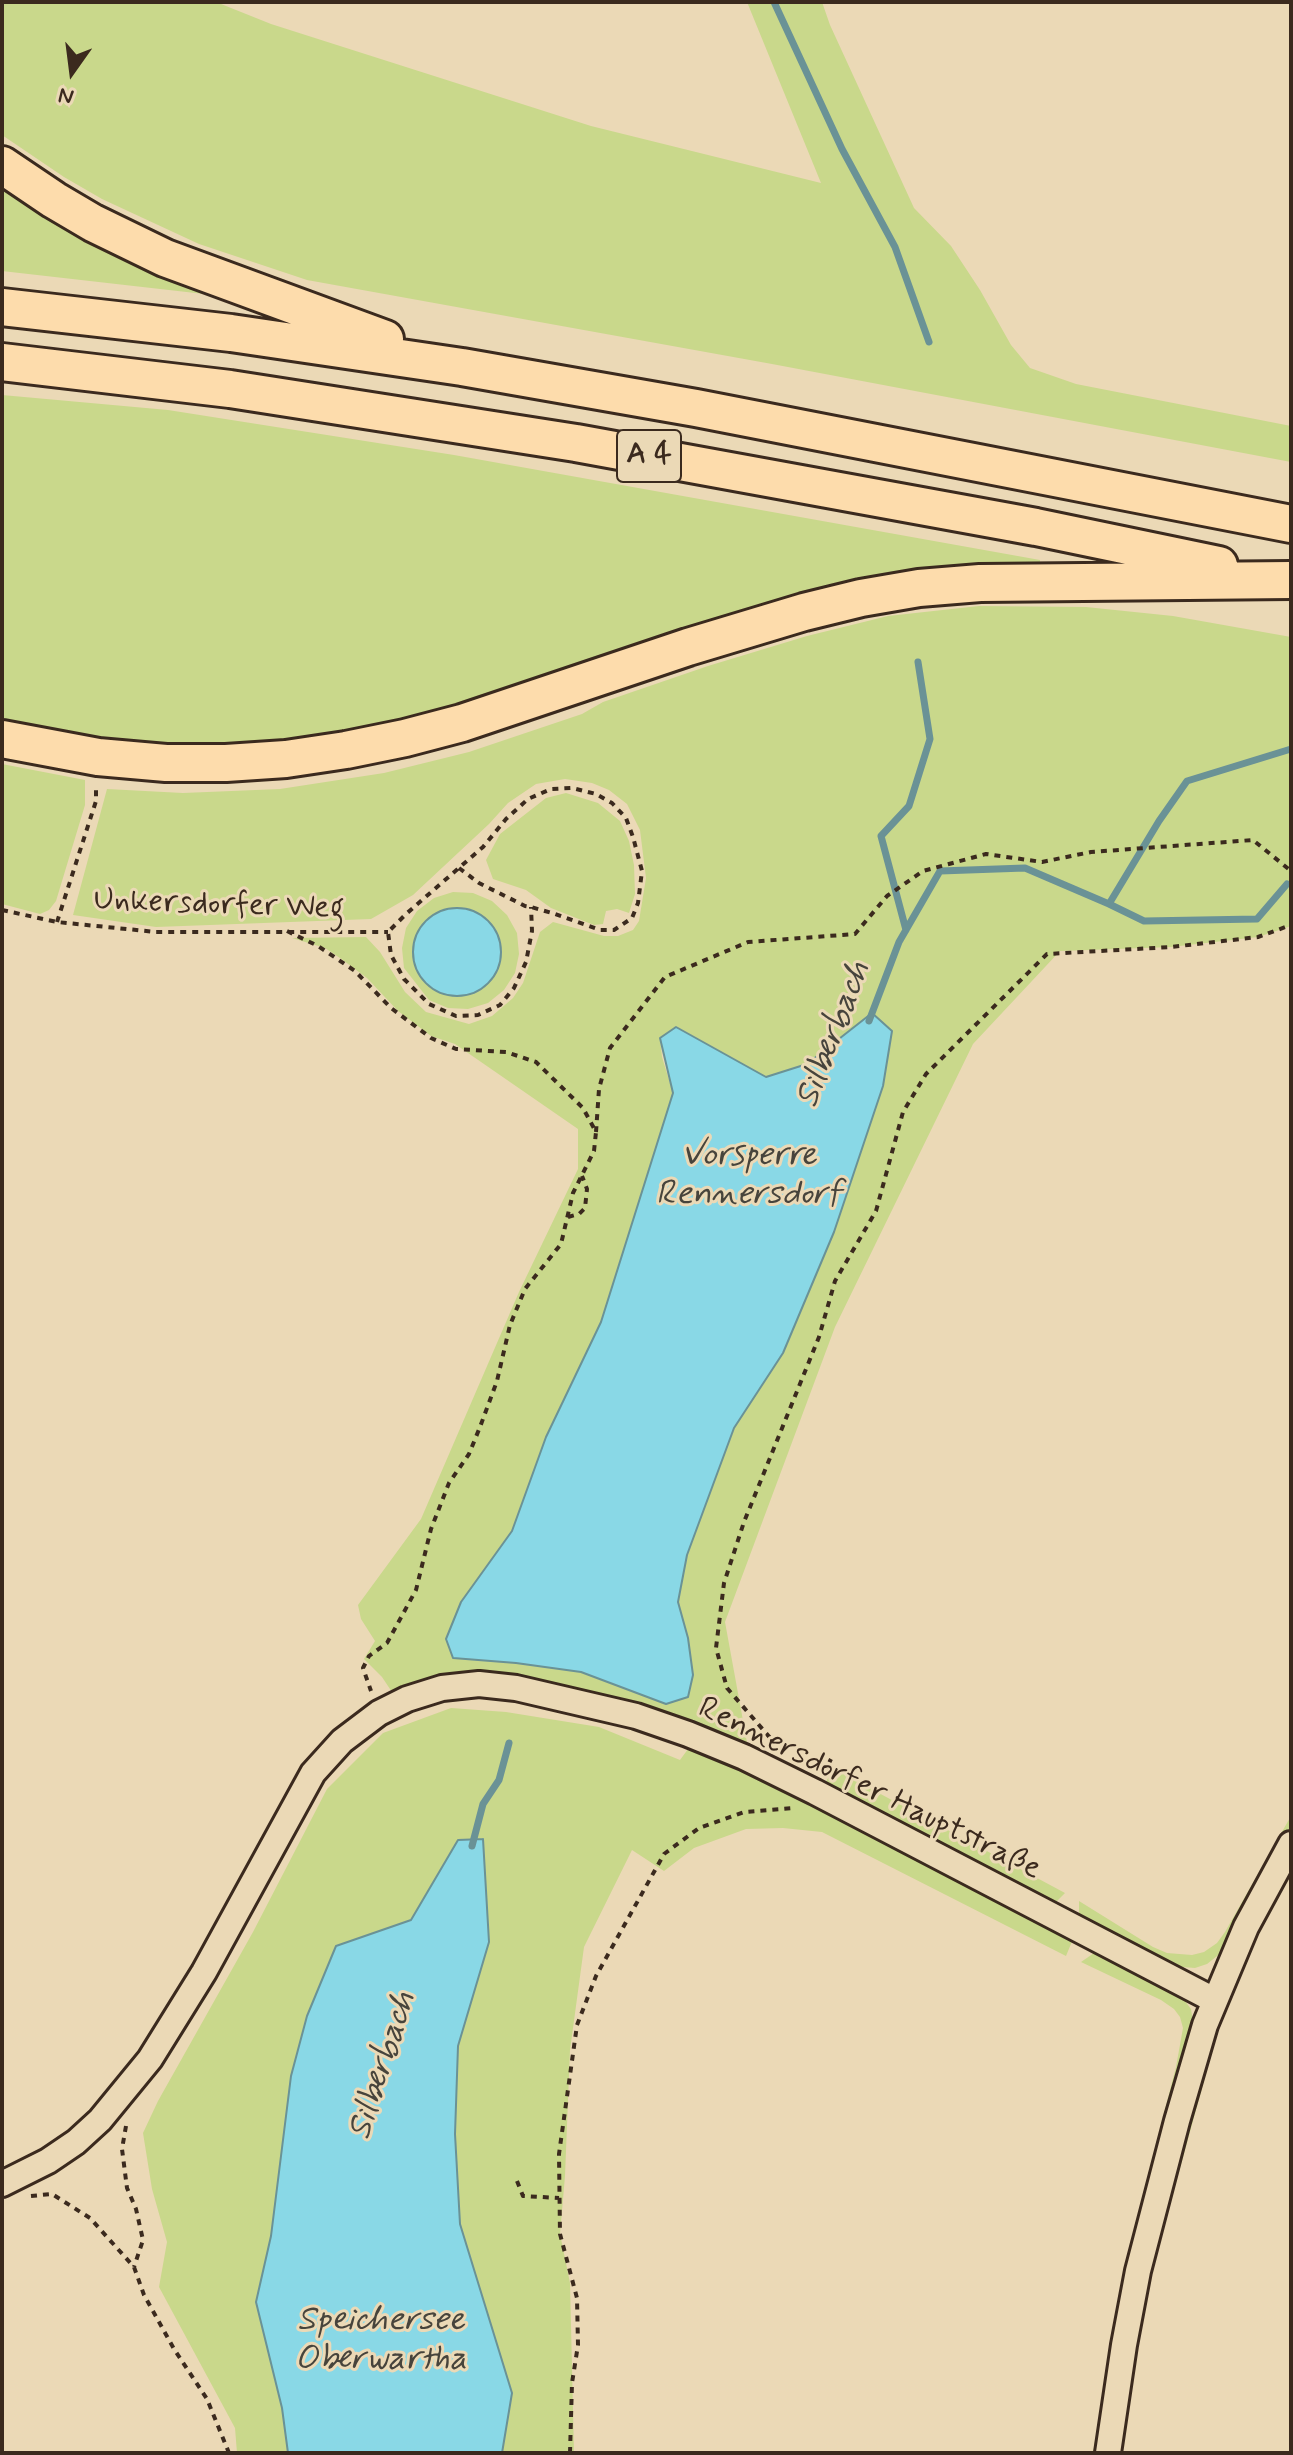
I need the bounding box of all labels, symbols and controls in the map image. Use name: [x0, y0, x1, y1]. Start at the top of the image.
north arrow: [32, 32, 112, 112]
text: N: [56, 80, 77, 111]
road number: A 4: [617, 430, 681, 482]
street label: Unkersdorfer Weg: [93, 882, 345, 930]
water label: Silberbach: [789, 956, 881, 1114]
water label: Vorsperre Rennersdorf: [656, 1137, 842, 1216]
street label: Rennersdorfer Hauptstraße: [691, 1690, 1047, 1890]
water label: Silberbach: [341, 1987, 427, 2145]
water label: Speichersee Oberwartha: [295, 2302, 467, 2382]

